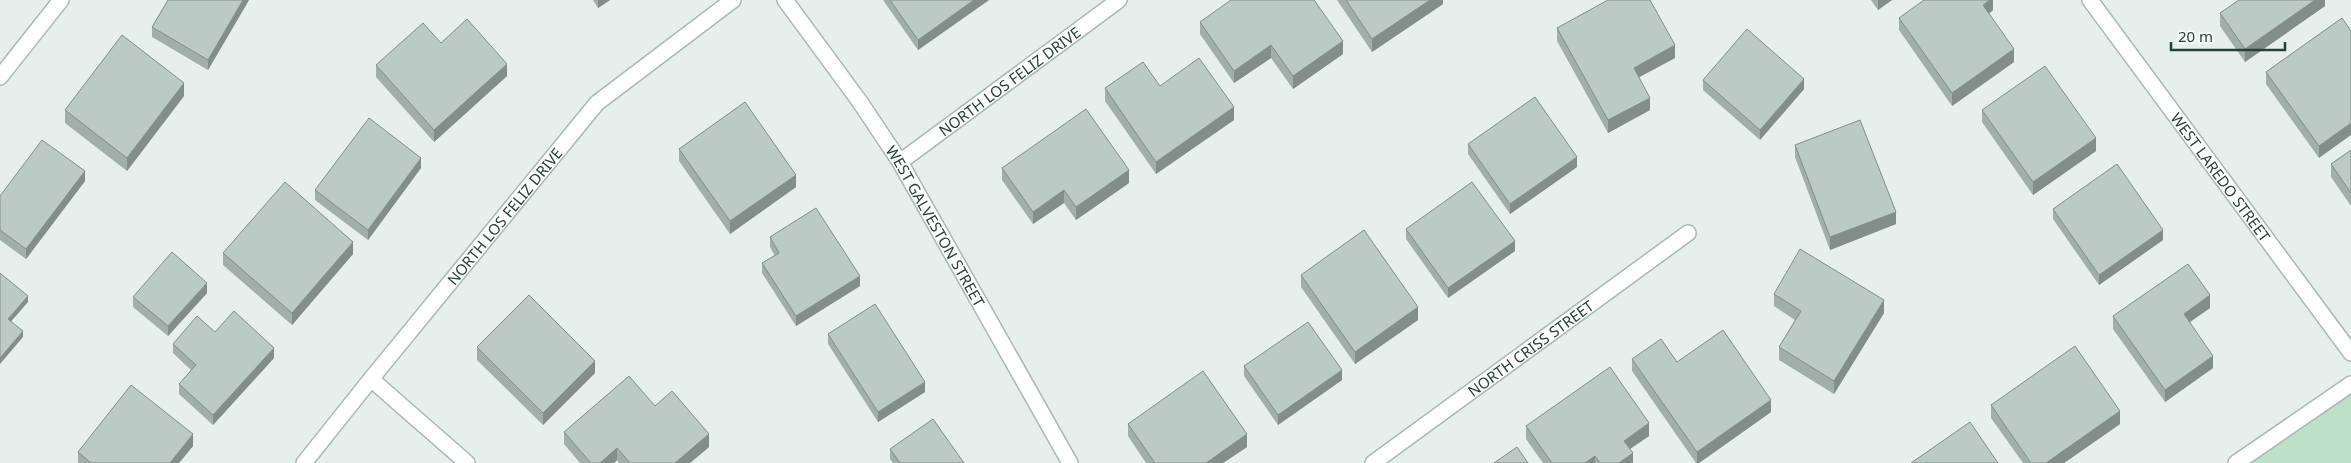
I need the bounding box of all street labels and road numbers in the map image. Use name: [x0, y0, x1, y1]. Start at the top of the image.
street label: NORTH LOS FELIZ DRIVE: [934, 22, 1084, 140]
street label: WEST LAREDO STREET: [2167, 108, 2275, 246]
street label: WEST GALVESTON STREET: [882, 141, 990, 311]
street label: NORTH LOS FELIZ DRIVE: [442, 143, 567, 289]
street label: NORTH CRISS STREET: [1464, 295, 1598, 401]

